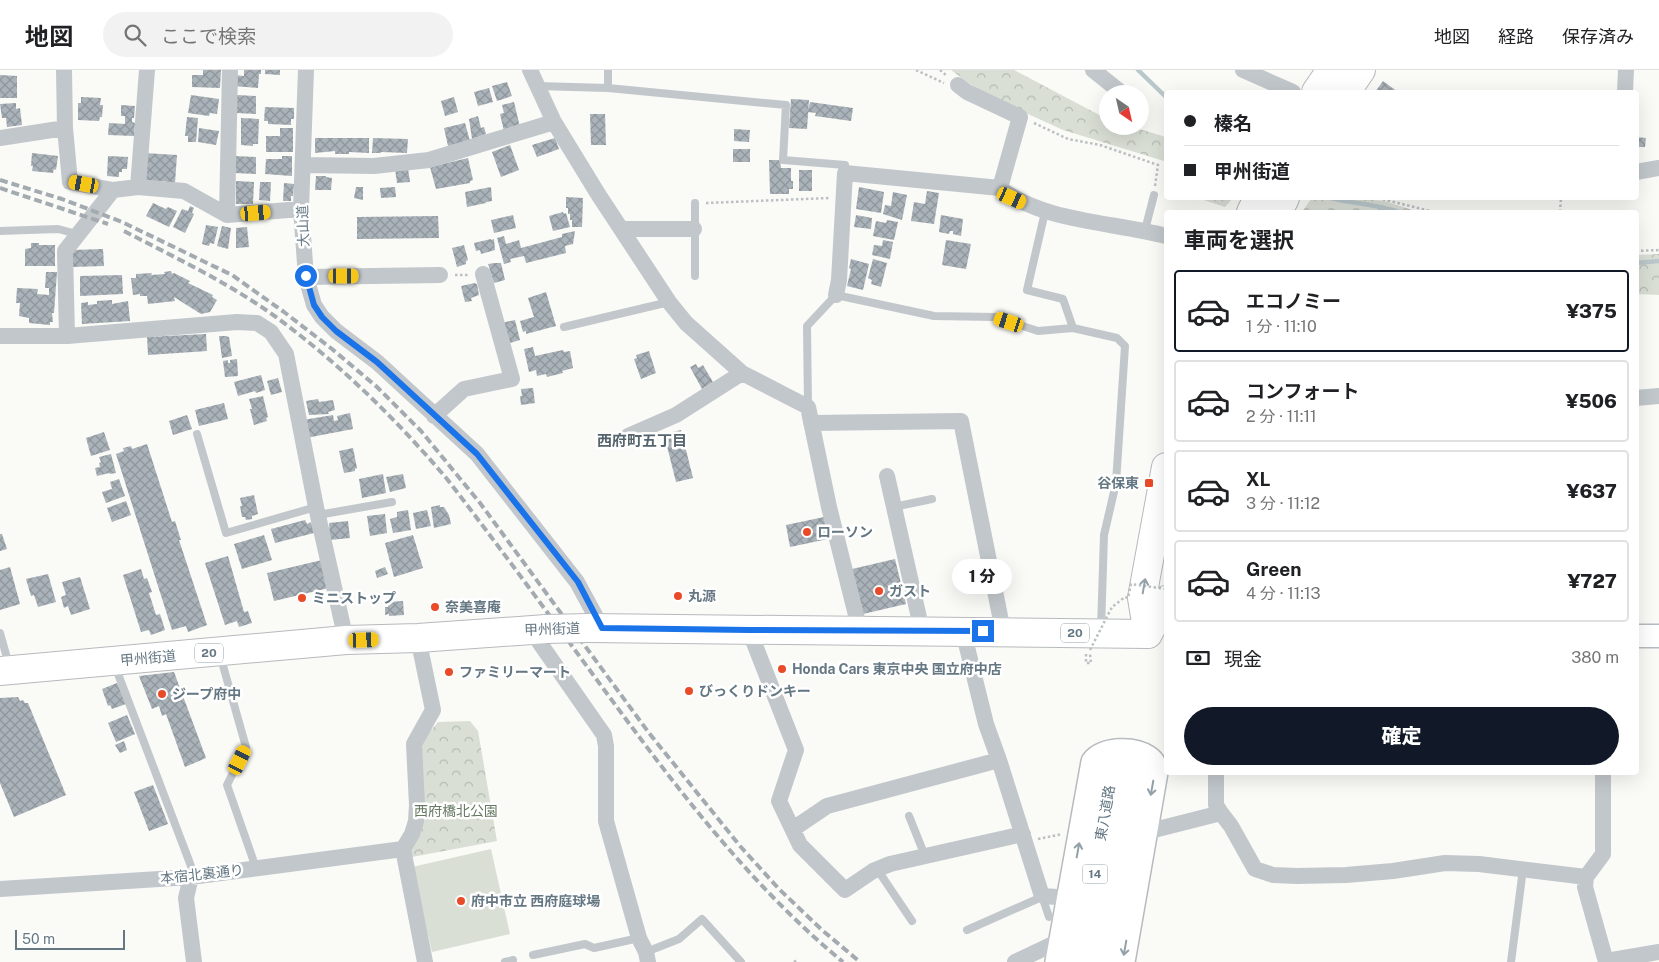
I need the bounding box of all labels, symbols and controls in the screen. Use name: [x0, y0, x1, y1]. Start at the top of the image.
search box: [103, 12, 453, 57]
icon: search: [121, 21, 149, 49]
text: 地図: [25, 22, 73, 50]
text: ここで検索: [161, 25, 256, 47]
text: 地図: [1434, 26, 1470, 47]
text: 経路: [1498, 26, 1534, 47]
text: 保存済み: [1562, 26, 1634, 47]
north arrow: [1099, 85, 1149, 135]
map controls: [1099, 85, 1149, 135]
text: 榛名: [1214, 112, 1252, 134]
text: 甲州街道: [1214, 160, 1290, 182]
car: [67, 174, 100, 194]
car: [995, 185, 1028, 211]
car: [240, 204, 271, 222]
street label: 大山道: [294, 205, 312, 247]
text: 車両を選択: [1184, 227, 1294, 253]
route start: [295, 265, 317, 287]
car: [329, 269, 359, 284]
icon: car: [1186, 289, 1231, 334]
text: エコノミー: [1246, 290, 1341, 312]
text: ¥375: [1566, 300, 1617, 322]
car: [992, 310, 1025, 334]
text: 1 分 · 11:10: [1246, 317, 1317, 336]
icon: car: [1186, 379, 1231, 424]
text: コンフォート: [1246, 380, 1359, 402]
text: ¥506: [1566, 390, 1617, 412]
text: 2 分 · 11:11: [1246, 407, 1316, 426]
district label: 西府町五丁目: [597, 432, 687, 449]
text: XL: [1246, 468, 1271, 490]
icon: car: [1186, 469, 1231, 514]
place label: 谷保東: [1097, 475, 1139, 491]
marker: 谷保東: [1143, 477, 1155, 489]
text: ¥637: [1566, 480, 1617, 502]
text: 3 分 · 11:12: [1246, 494, 1320, 513]
place label: ローソン: [817, 524, 873, 540]
marker: ローソン: [801, 526, 813, 538]
callout: 1 分: [953, 558, 1013, 594]
text: Green: [1246, 558, 1301, 580]
icon: car: [1186, 559, 1231, 604]
text: 1 分: [969, 567, 995, 586]
text: ¥727: [1567, 570, 1617, 592]
one-way arrow: [1140, 578, 1150, 594]
place label: ガスト: [889, 583, 931, 599]
text: 4 分 · 11:13: [1246, 584, 1321, 603]
marker: ガスト: [873, 585, 885, 597]
place label: 丸源: [688, 588, 716, 604]
place label: ミニストップ: [312, 590, 396, 606]
marker: 丸源: [672, 590, 684, 602]
marker: ミニストップ: [296, 592, 308, 604]
place label: 奈美喜庵: [445, 599, 501, 615]
marker: 奈美喜庵: [429, 601, 441, 613]
street label: 甲州街道: [524, 620, 580, 638]
route end: [972, 620, 994, 642]
road number: 20: [1061, 624, 1089, 642]
car: [348, 632, 379, 648]
road number: 20: [195, 644, 223, 662]
icon: cash: [1184, 644, 1212, 672]
street label: 甲州街道: [119, 648, 177, 668]
text: 現金: [1224, 648, 1262, 670]
text: 380 m: [1571, 648, 1619, 667]
place label: Honda Cars 東京中央 国立府中店: [792, 661, 1002, 677]
marker: Honda Cars 東京中央 国立府中店: [776, 663, 788, 675]
place label: ファミリーマート: [459, 664, 571, 680]
marker: ファミリーマート: [443, 666, 455, 678]
place label: びっくりドンキー: [699, 683, 811, 699]
marker: びっくりドンキー: [683, 685, 695, 697]
place label: ジープ府中: [172, 686, 241, 702]
marker: ジープ府中: [156, 688, 168, 700]
button: 確定: [1184, 707, 1619, 765]
car: [226, 743, 253, 777]
one-way arrow: [1147, 780, 1157, 796]
street label: 東八道路: [1092, 784, 1118, 842]
park label: 西府橋北公園: [414, 803, 498, 819]
one-way arrow: [1073, 842, 1083, 858]
street label: 本宿北裏通り: [159, 862, 245, 886]
road number: 14: [1082, 864, 1108, 884]
place label: 府中市立 西府庭球場: [471, 893, 600, 909]
marker: 府中市立 西府庭球場: [455, 895, 467, 907]
scale bar: [15, 927, 125, 950]
text: 50 m: [22, 931, 55, 947]
one-way arrow: [1119, 940, 1129, 956]

